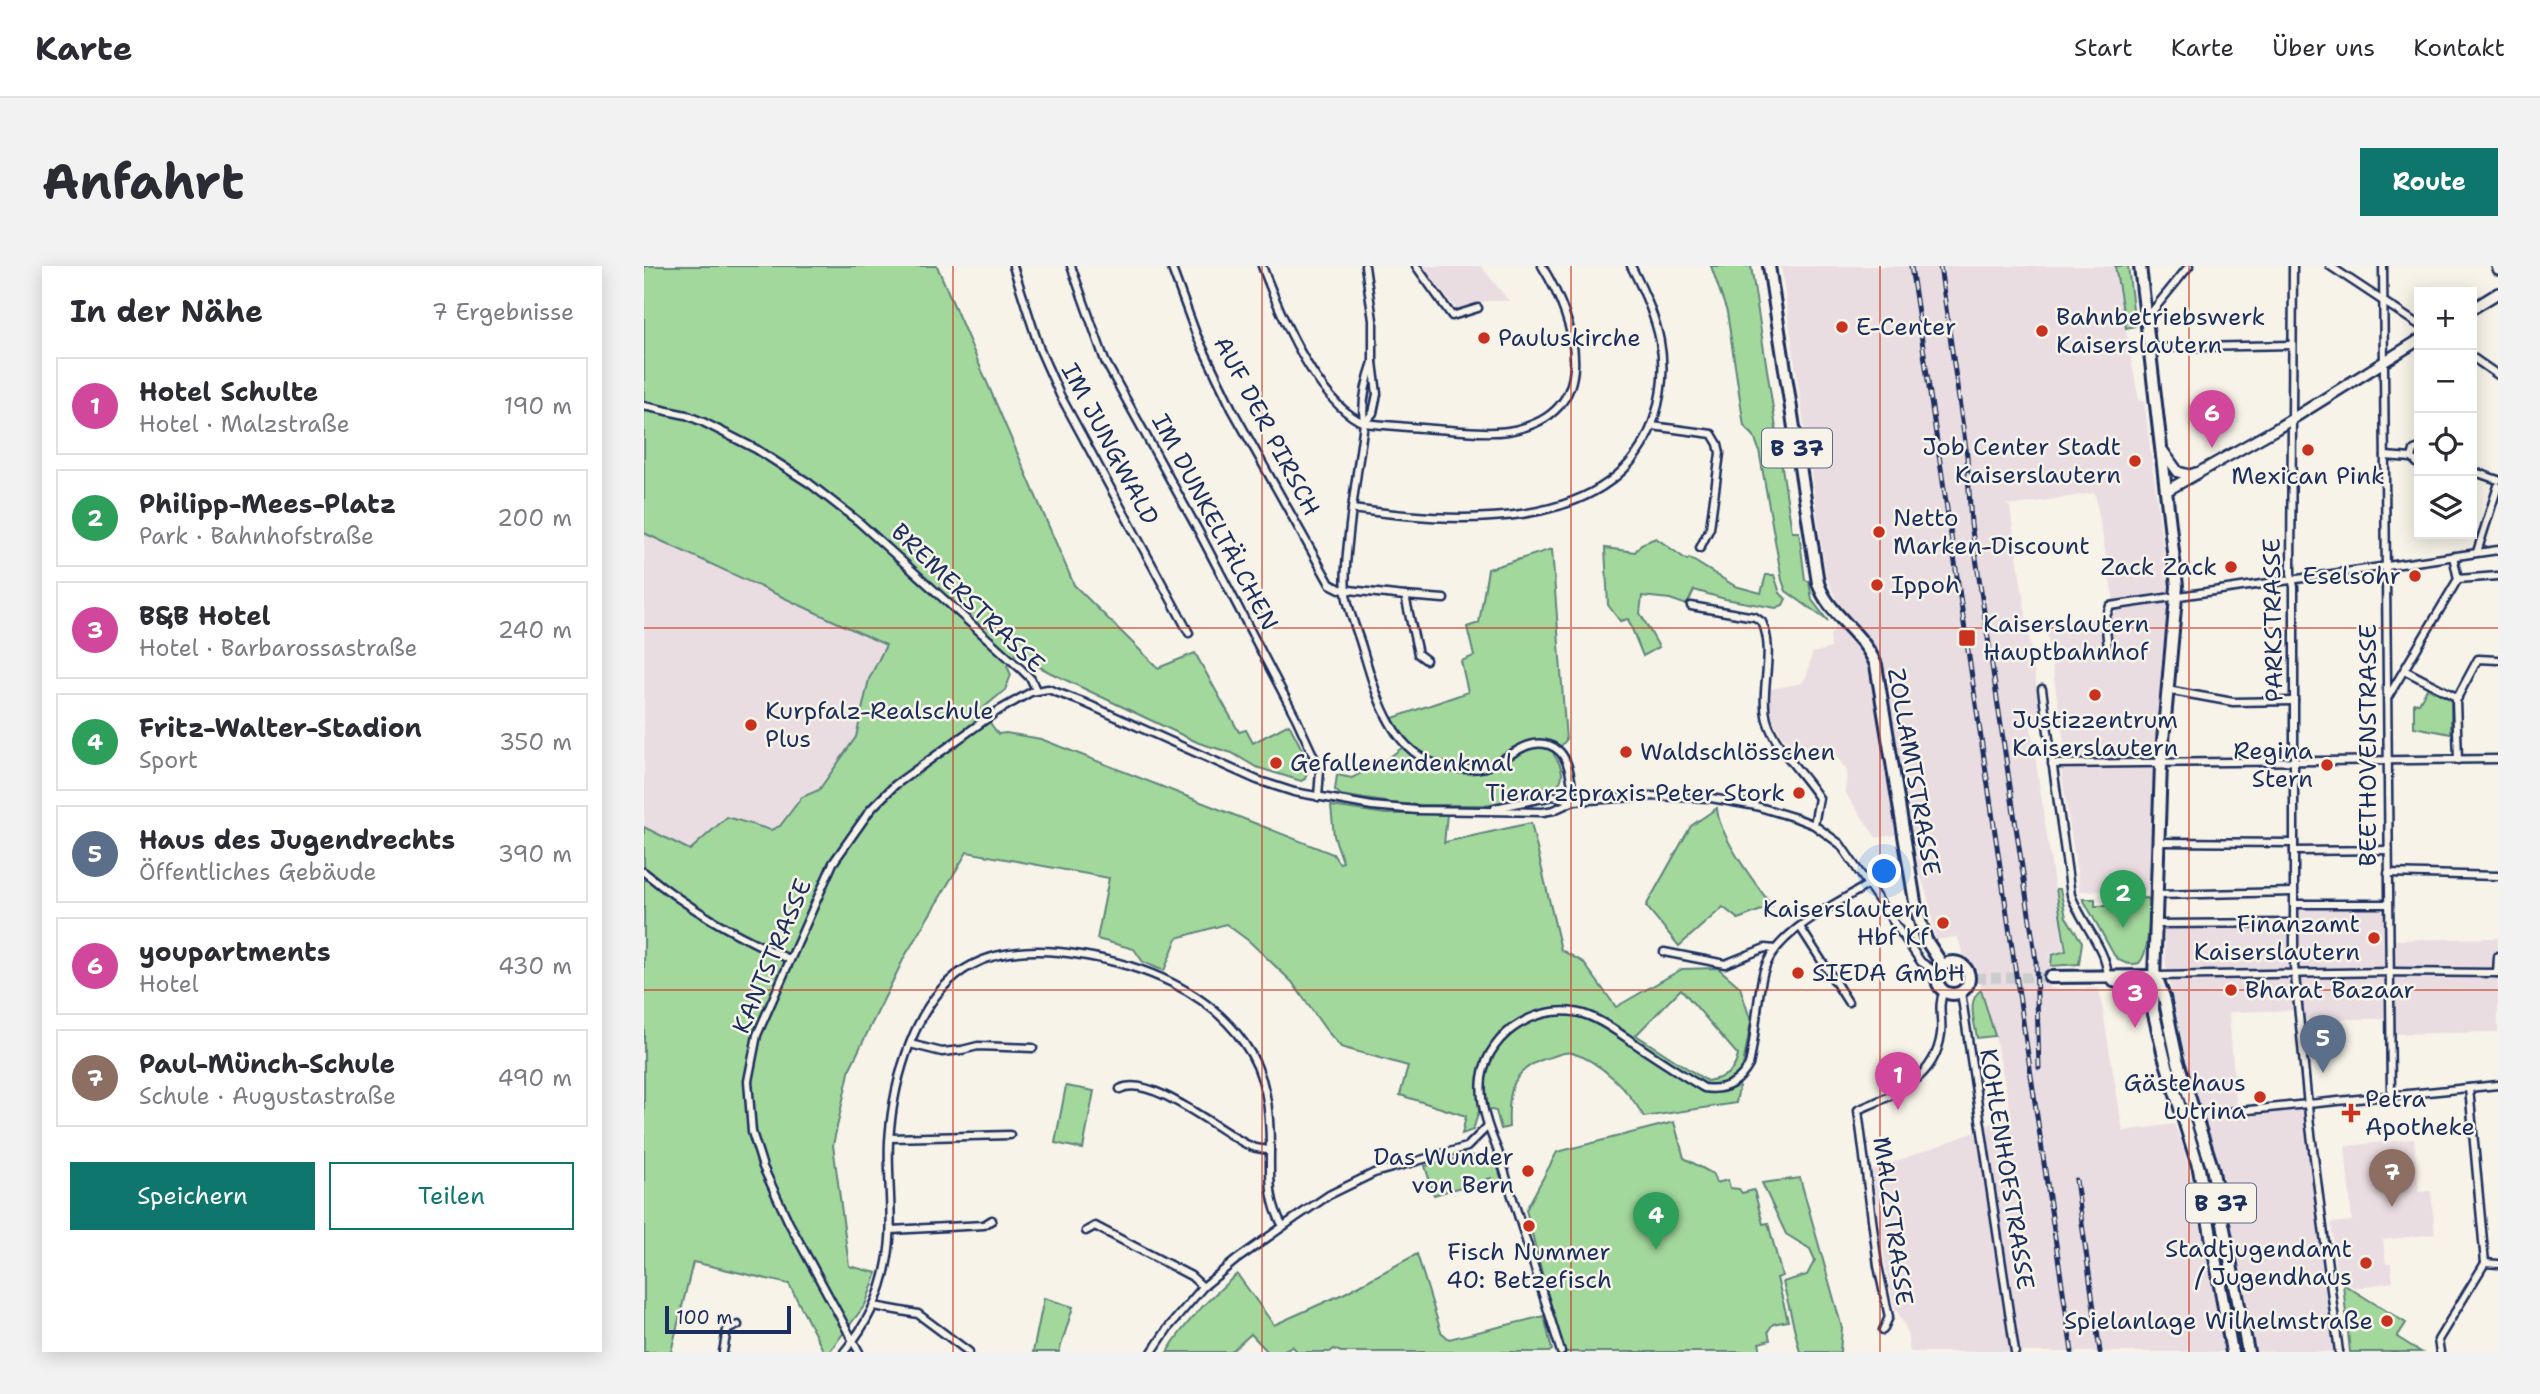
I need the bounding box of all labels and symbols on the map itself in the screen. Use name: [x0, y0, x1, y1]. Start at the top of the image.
place label: Bahnbetriebswerk Kaiserslautern: [2056, 301, 2265, 361]
place label: E-Center: [1856, 311, 1956, 343]
marker: E-Center: [1834, 319, 1850, 335]
place label: Pauluskirche: [1498, 322, 1641, 354]
marker: Bahnbetriebswerk Kaiserslautern: [2034, 323, 2050, 339]
marker: Pauluskirche: [1476, 330, 1492, 346]
street label: AUF DER PIRSCH: [1206, 331, 1328, 521]
street label: IM JUNGWALD: [1054, 357, 1166, 531]
pin: 6: [2189, 390, 2235, 448]
street label: IM DUNKELTÄLCHEN: [1144, 408, 1286, 636]
road number: B 37: [1762, 428, 1832, 468]
place label: Job Center Stadt Kaiserslautern: [1922, 431, 2121, 491]
marker: Mexican Pink: [2300, 442, 2316, 458]
marker: Job Center Stadt Kaiserslautern: [2127, 453, 2143, 469]
place label: Mexican Pink: [2231, 460, 2385, 492]
place label: Netto Marken-Discount: [1893, 502, 2090, 562]
street label: BREMERSTRASSE: [884, 516, 1052, 680]
marker: Netto Marken-Discount: [1871, 524, 1887, 540]
street label: PARKSTRASSE: [2256, 538, 2290, 702]
place label: Zack Zack: [2100, 551, 2217, 583]
marker: Zack Zack: [2223, 559, 2239, 575]
place label: Eselsohr: [2303, 560, 2401, 592]
marker: Eselsohr: [2407, 568, 2423, 584]
place label: Ippoh: [1891, 569, 1960, 601]
marker: Ippoh: [1869, 577, 1885, 593]
place label: Kaiserslautern Hauptbahnhof: [1983, 608, 2150, 668]
street label: BEETHOVENSTRASSE: [2352, 624, 2384, 866]
marker: Kaiserslautern Hauptbahnhof: [1957, 628, 1977, 648]
street label: ZOLLAMTSTRASSE: [1880, 665, 1948, 879]
marker: Justizzentrum Kaiserslautern: [2087, 687, 2103, 703]
place label: Kurpfalz-Realschule Plus: [765, 695, 994, 755]
place label: Justizzentrum Kaiserslautern: [2012, 704, 2178, 764]
marker: Kurpfalz-Realschule Plus: [743, 717, 759, 733]
place label: Regina Stern: [2233, 735, 2313, 795]
place label: Waldschlösschen: [1640, 736, 1835, 768]
marker: Waldschlösschen: [1618, 744, 1634, 760]
place label: Gefallenendenkmal: [1290, 747, 1514, 779]
marker: Gefallenendenkmal: [1268, 755, 1284, 771]
marker: Regina Stern: [2319, 757, 2335, 773]
place label: Tierarztpraxis Peter Stork: [1485, 777, 1785, 809]
marker: Tierarztpraxis Peter Stork: [1791, 785, 1807, 801]
your location: [1867, 854, 1901, 888]
pin: 2: [2100, 870, 2146, 928]
street label: KANTSTRASSE: [725, 874, 819, 1038]
place label: Kaiserslautern Hbf Kf: [1763, 893, 1930, 953]
place label: Finanzamt Kaiserslautern: [2194, 908, 2360, 968]
marker: Kaiserslautern Hbf Kf: [1935, 915, 1951, 931]
marker: Finanzamt Kaiserslautern: [2366, 930, 2382, 946]
place label: SIEDA GmbH: [1812, 957, 1965, 989]
marker: SIEDA GmbH: [1790, 965, 1806, 981]
pin: 3: [2112, 970, 2158, 1028]
place label: Bharat Bazaar: [2245, 974, 2415, 1006]
marker: Bharat Bazaar: [2223, 982, 2239, 998]
pin: 5: [2300, 1015, 2346, 1073]
street label: KOHLENHOFSTRASSE: [1972, 1046, 2042, 1292]
pin: 1: [1875, 1052, 1921, 1110]
place label: Gästehaus Lutrina: [2124, 1067, 2246, 1127]
place label: Petra Apotheke: [2365, 1083, 2475, 1143]
marker: Gästehaus Lutrina: [2252, 1089, 2268, 1105]
marker: Petra Apotheke: [2343, 1105, 2359, 1121]
street label: MALZSTRASSE: [1865, 1135, 1921, 1307]
place label: Das Wunder von Bern: [1374, 1141, 1514, 1201]
pin: 7: [2369, 1149, 2415, 1207]
marker: Das Wunder von Bern: [1520, 1163, 1536, 1179]
road number: B 37: [2186, 1184, 2256, 1222]
pin: 4: [1633, 1192, 1679, 1250]
marker: Fisch Nummer 40: Betzefisch: [1521, 1218, 1537, 1234]
place label: Stadtjugendamt / Jugendhaus: [2165, 1233, 2352, 1293]
place label: Fisch Nummer 40: Betzefisch: [1446, 1236, 1612, 1296]
marker: Stadtjugendamt / Jugendhaus: [2358, 1255, 2374, 1271]
scale bar: [665, 1303, 791, 1335]
place label: Spielanlage Wilhelmstraße: [2064, 1305, 2373, 1337]
marker: Spielanlage Wilhelmstraße: [2379, 1313, 2395, 1329]

